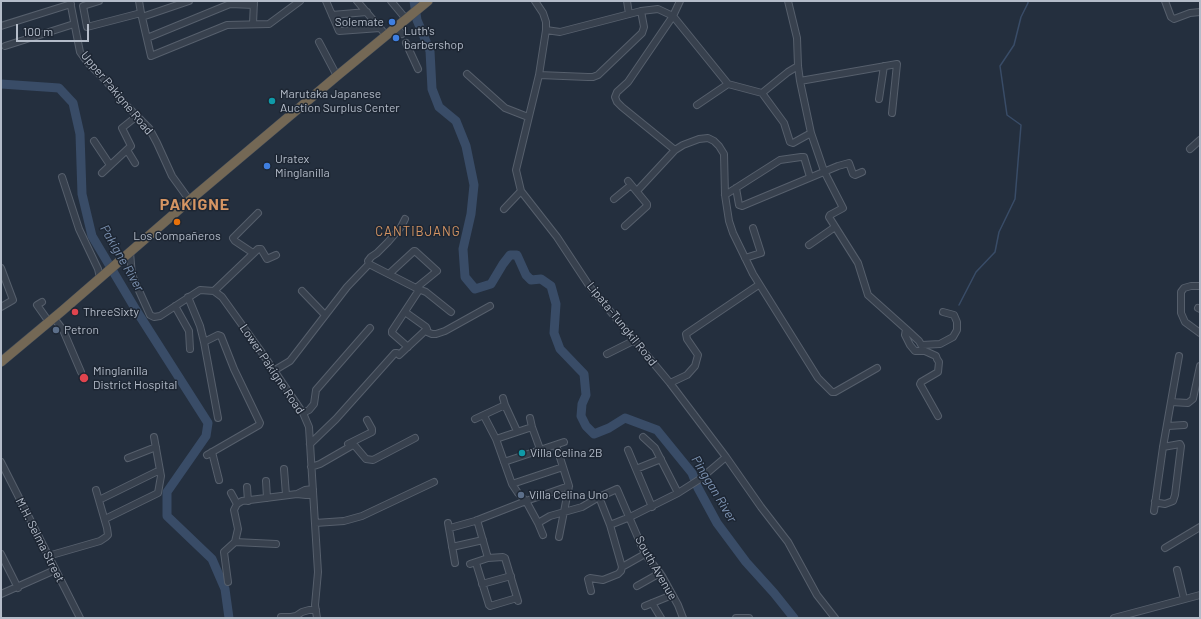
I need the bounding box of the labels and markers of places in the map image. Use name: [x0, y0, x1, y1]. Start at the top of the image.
place label: Solemate: [335, 15, 384, 29]
marker: Solemate: [387, 17, 397, 27]
place label: Luth's barbershop: [404, 24, 464, 52]
marker: Luth's barbershop: [391, 33, 401, 43]
place label: Marutaka Japanese Auction Surplus Center: [280, 87, 400, 115]
marker: Marutaka Japanese Auction Surplus Center: [267, 96, 277, 106]
place label: Uratex Minglanilla: [275, 152, 330, 180]
marker: Uratex Minglanilla: [262, 161, 272, 171]
marker: Los Compañeros: [172, 217, 182, 227]
place label: Los Compañeros: [133, 229, 221, 243]
place label: ThreeSixty: [83, 305, 139, 319]
marker: ThreeSixty: [70, 307, 80, 317]
place label: Petron: [64, 323, 99, 337]
marker: Petron: [51, 325, 61, 335]
place label: Minglanilla District Hospital: [93, 364, 177, 392]
marker: Minglanilla District Hospital: [78, 372, 90, 384]
place label: Villa Celina 2B: [530, 446, 603, 460]
marker: Villa Celina 2B: [517, 448, 527, 458]
place label: Villa Celina Uno: [529, 488, 608, 502]
marker: Villa Celina Uno: [516, 490, 526, 500]

